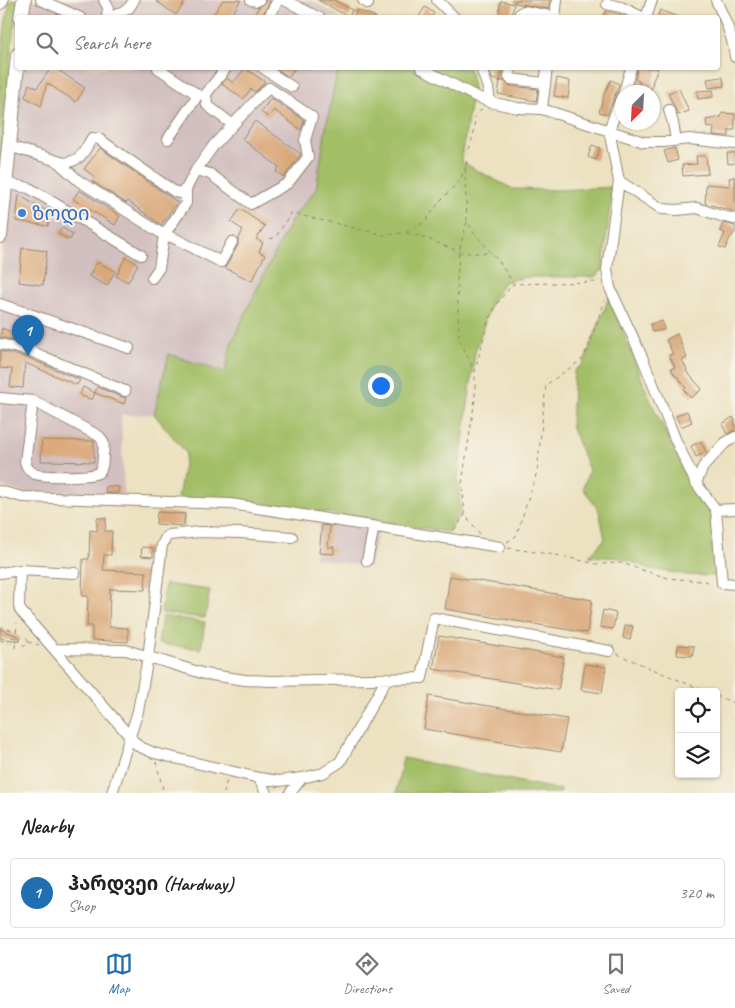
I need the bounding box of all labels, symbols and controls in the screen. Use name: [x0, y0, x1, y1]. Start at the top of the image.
search box: [15, 15, 720, 70]
icon: search: [33, 29, 61, 57]
text: Search here: [73, 31, 150, 55]
north arrow: [615, 85, 660, 130]
place label: ზოდი: [32, 201, 90, 226]
marker: ზოდი: [16, 207, 28, 219]
pin: 1: [12, 315, 44, 356]
your location: [368, 373, 394, 399]
map controls: [675, 688, 720, 778]
button: locate: [675, 688, 720, 733]
button: layers: [675, 733, 720, 778]
text: Nearby: [20, 813, 73, 839]
text: ჰარდვეი (Hardway): [68, 872, 233, 896]
text: 1: [33, 883, 41, 903]
text: 320 m: [680, 883, 714, 903]
text: Shop: [68, 896, 95, 916]
tab: Map: [105, 950, 133, 997]
tab: Directions: [343, 950, 392, 997]
tab: Saved: [602, 950, 630, 997]

